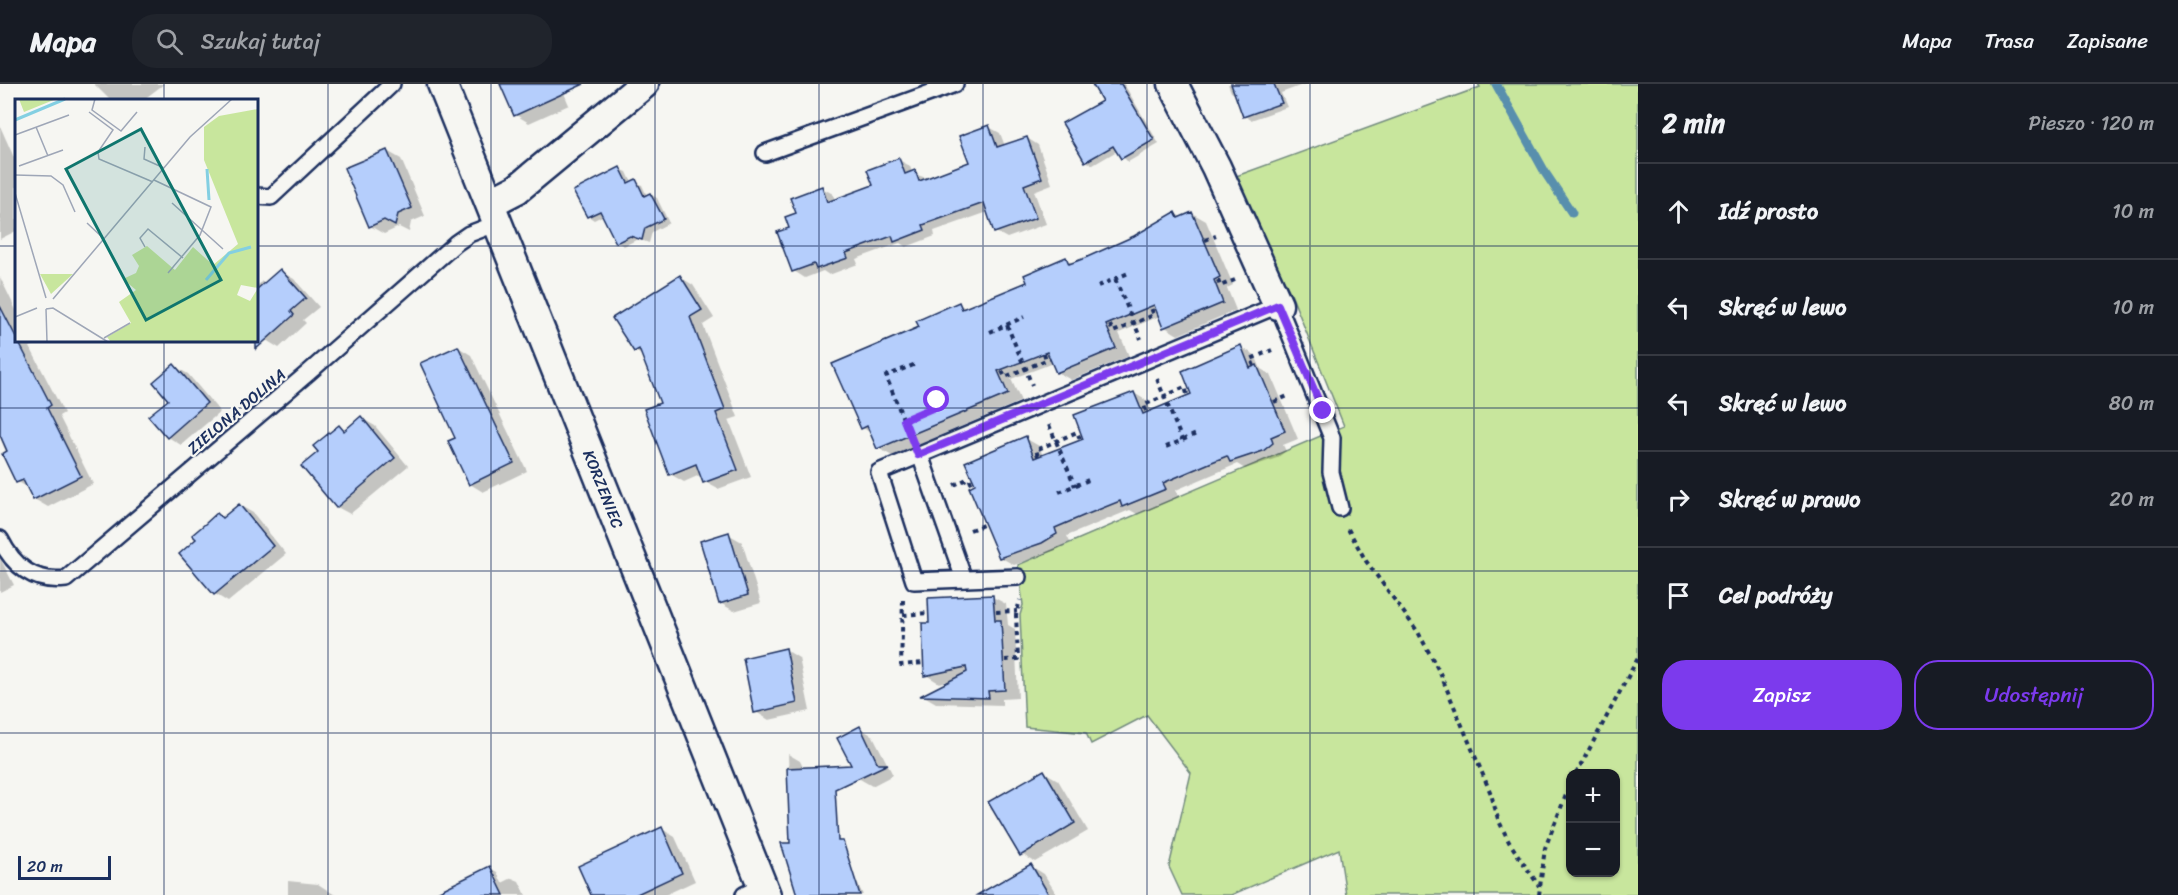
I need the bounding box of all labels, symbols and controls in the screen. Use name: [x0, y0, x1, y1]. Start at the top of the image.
search box: [132, 14, 552, 68]
text: Mapa: [30, 17, 96, 66]
text: Szukaj tutaj: [201, 22, 320, 61]
text: Mapa: [1902, 22, 1952, 60]
text: Trasa: [1985, 22, 2034, 60]
text: Zapisane: [2067, 22, 2148, 60]
icon: search: [153, 25, 186, 58]
inset map: [15, 99, 258, 342]
text: 2 min: [1662, 100, 1725, 146]
text: Pieszo · 120 m: [2028, 106, 2154, 141]
text: Idź prosto: [1719, 192, 1818, 231]
text: 10 m: [2112, 194, 2154, 229]
icon: ahead: [1662, 195, 1695, 228]
text: Skręć w lewo: [1719, 288, 1846, 327]
text: 10 m: [2112, 290, 2154, 325]
icon: left: [1662, 291, 1695, 324]
street label: ZIELONA DOLINA: [180, 361, 293, 462]
text: Skręć w lewo: [1719, 384, 1846, 423]
route start: [923, 386, 949, 412]
text: 80 m: [2109, 386, 2154, 421]
icon: left: [1662, 387, 1695, 420]
route end: [1309, 397, 1335, 423]
street label: KORZENIEC: [574, 445, 632, 533]
text: Skręć w prawo: [1719, 480, 1861, 519]
text: 20 m: [2109, 482, 2154, 517]
icon: right: [1662, 483, 1695, 516]
text: Cel podróży: [1719, 576, 1832, 615]
icon: arrive: [1662, 579, 1695, 612]
button: Zapisz: [1662, 660, 1902, 730]
button: Udostępnij: [1914, 660, 2154, 730]
map controls: [1566, 769, 1620, 877]
button: +: [1566, 769, 1620, 823]
button: −: [1566, 823, 1620, 877]
text: 20 m: [27, 852, 63, 881]
scale bar: [18, 853, 111, 880]

